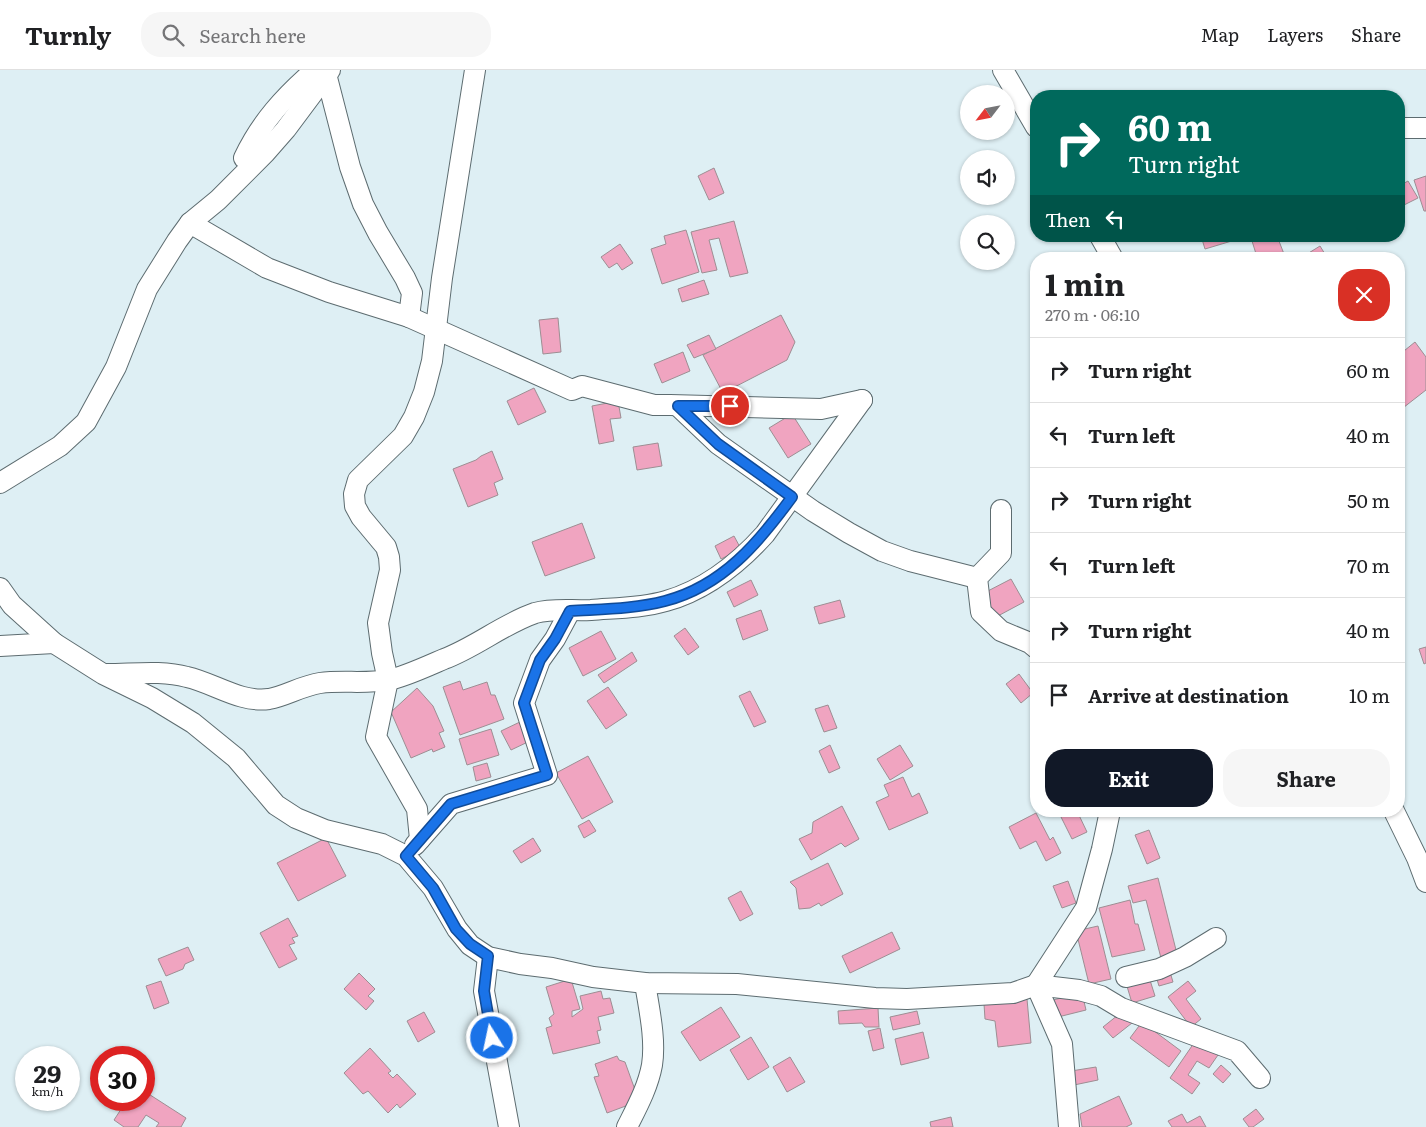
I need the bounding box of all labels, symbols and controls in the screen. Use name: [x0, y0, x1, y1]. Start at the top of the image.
search box: [141, 12, 491, 57]
text: Turnly: [25, 17, 111, 52]
icon: search: [159, 21, 187, 49]
text: Search here: [199, 21, 306, 49]
text: Map: [1201, 21, 1239, 48]
text: Layers: [1267, 21, 1323, 48]
text: Share: [1351, 21, 1401, 48]
north arrow: [960, 85, 1015, 140]
map controls: [960, 85, 1015, 270]
text: 60 m: [1128, 100, 1212, 152]
icon: right: [1045, 110, 1110, 175]
text: Turn right: [1128, 147, 1240, 180]
button: sound: [960, 150, 1015, 205]
text: Then: [1045, 205, 1091, 233]
icon: left: [1101, 205, 1129, 233]
button: search: [960, 215, 1015, 270]
text: 1 min: [1045, 261, 1125, 305]
button: close: [1338, 269, 1390, 321]
text: 270 m · 06:10: [1045, 302, 1140, 326]
icon: right: [1045, 356, 1073, 384]
text: Turn right: [1088, 356, 1192, 384]
text: 60 m: [1347, 356, 1390, 384]
pin: [709, 385, 751, 427]
icon: arrive: [716, 392, 744, 420]
icon: left: [1045, 421, 1073, 449]
text: Turn left: [1088, 421, 1175, 449]
text: 40 m: [1346, 421, 1390, 449]
icon: right: [1045, 486, 1073, 514]
text: Turn right: [1088, 486, 1192, 514]
text: 50 m: [1347, 486, 1390, 514]
icon: left: [1045, 551, 1073, 579]
text: Turn left: [1088, 551, 1175, 579]
text: 70 m: [1347, 551, 1390, 579]
icon: right: [1045, 616, 1073, 644]
text: Turn right: [1088, 616, 1192, 644]
text: 40 m: [1346, 616, 1390, 644]
icon: arrive: [1045, 681, 1073, 709]
text: Arrive at destination: [1088, 681, 1289, 709]
text: 10 m: [1349, 681, 1390, 709]
button: Exit: [1045, 749, 1213, 807]
button: Share: [1223, 749, 1390, 807]
position arrow: [465, 1011, 517, 1063]
speed limit sign: 30: [90, 1046, 155, 1111]
text: 29: [34, 1054, 61, 1091]
text: km/h: [32, 1082, 63, 1100]

